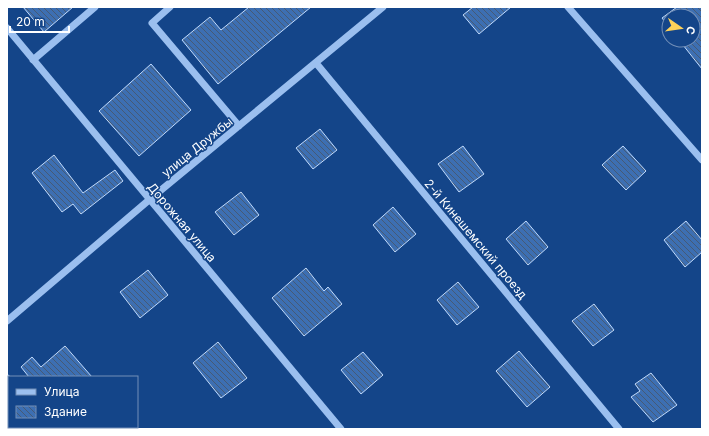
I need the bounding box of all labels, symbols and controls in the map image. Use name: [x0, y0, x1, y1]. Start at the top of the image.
scale bar: [10, 8, 69, 34]
north arrow: [661, 8, 701, 48]
text: 20 m: [16, 14, 45, 29]
text: С: [683, 25, 698, 36]
street label: улица Дружбы: [159, 114, 235, 180]
street label: 2-й Кинешемский проезд: [422, 176, 531, 302]
street label: Дорожная улица: [144, 179, 220, 265]
legend: [8, 376, 138, 428]
text: Улица: [44, 384, 79, 399]
text: Здание: [44, 404, 87, 419]

